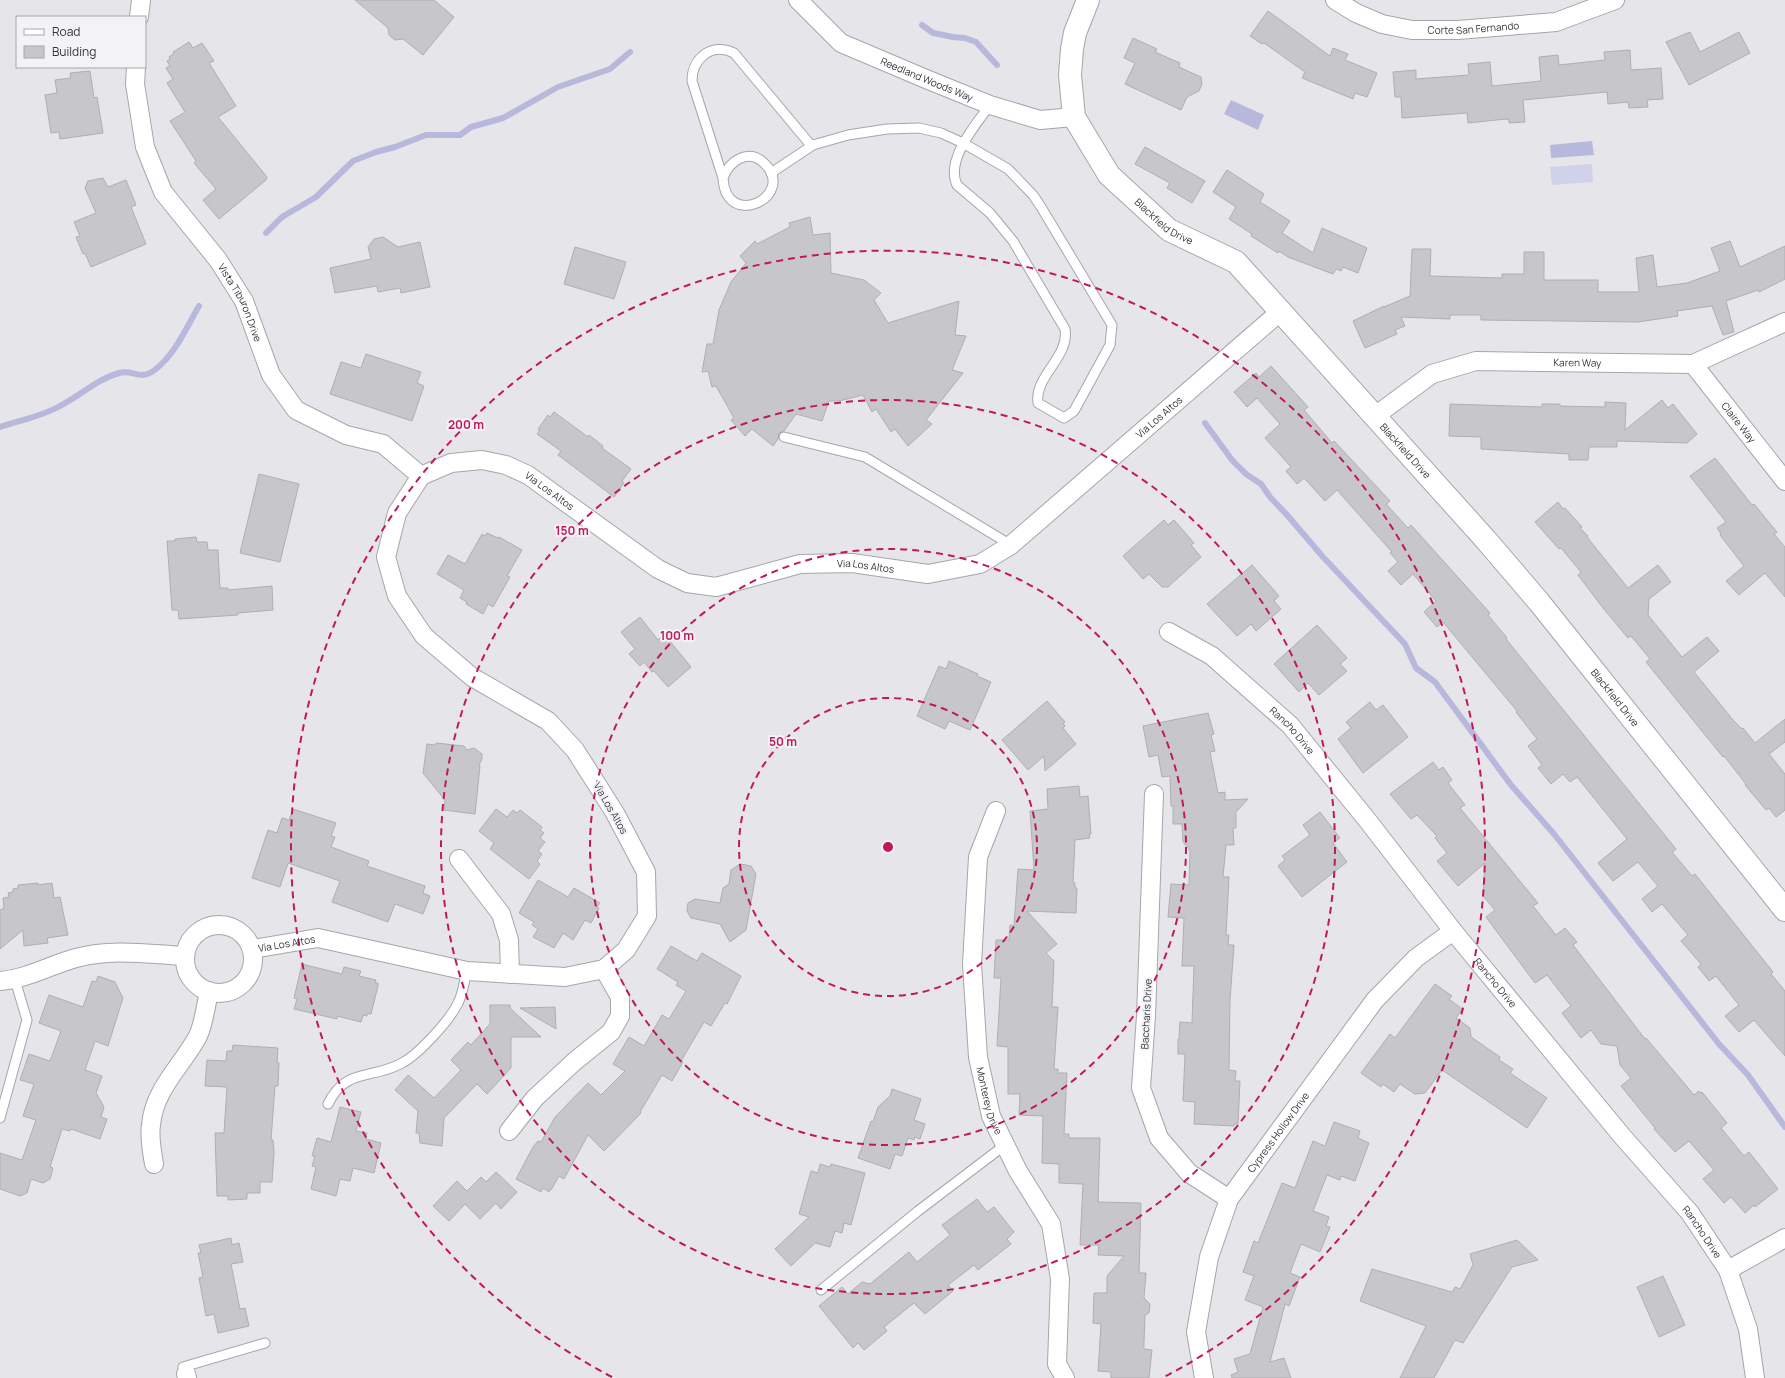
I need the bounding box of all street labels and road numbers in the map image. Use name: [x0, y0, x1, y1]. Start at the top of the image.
street label: Corte San Fernando: [1428, 18, 1520, 37]
street label: Reedland Woods Way: [878, 54, 976, 105]
street label: Blackfield Drive: [1132, 195, 1196, 248]
street label: Vista Tiburon Drive: [215, 261, 265, 344]
street label: Karen Way: [1553, 355, 1602, 370]
street label: Via Los Altos: [1133, 393, 1185, 441]
street label: Claire Way: [1718, 399, 1760, 446]
street label: Blackfield Drive: [1377, 420, 1434, 481]
street label: Via Los Altos: [522, 468, 577, 513]
street label: Via Los Altos: [837, 556, 895, 576]
street label: Blackfield Drive: [1588, 666, 1643, 729]
street label: Rancho Drive: [1267, 703, 1318, 757]
street label: Via Los Altos: [591, 780, 631, 836]
street label: Via Los Altos: [257, 932, 316, 955]
street label: Rancho Drive: [1471, 955, 1520, 1011]
street label: Baccharis Drive: [1137, 978, 1155, 1050]
street label: Monterey Drive: [973, 1066, 1006, 1137]
street label: Cypress Hollow Drive: [1244, 1089, 1312, 1175]
street label: Rancho Drive: [1680, 1202, 1725, 1261]

